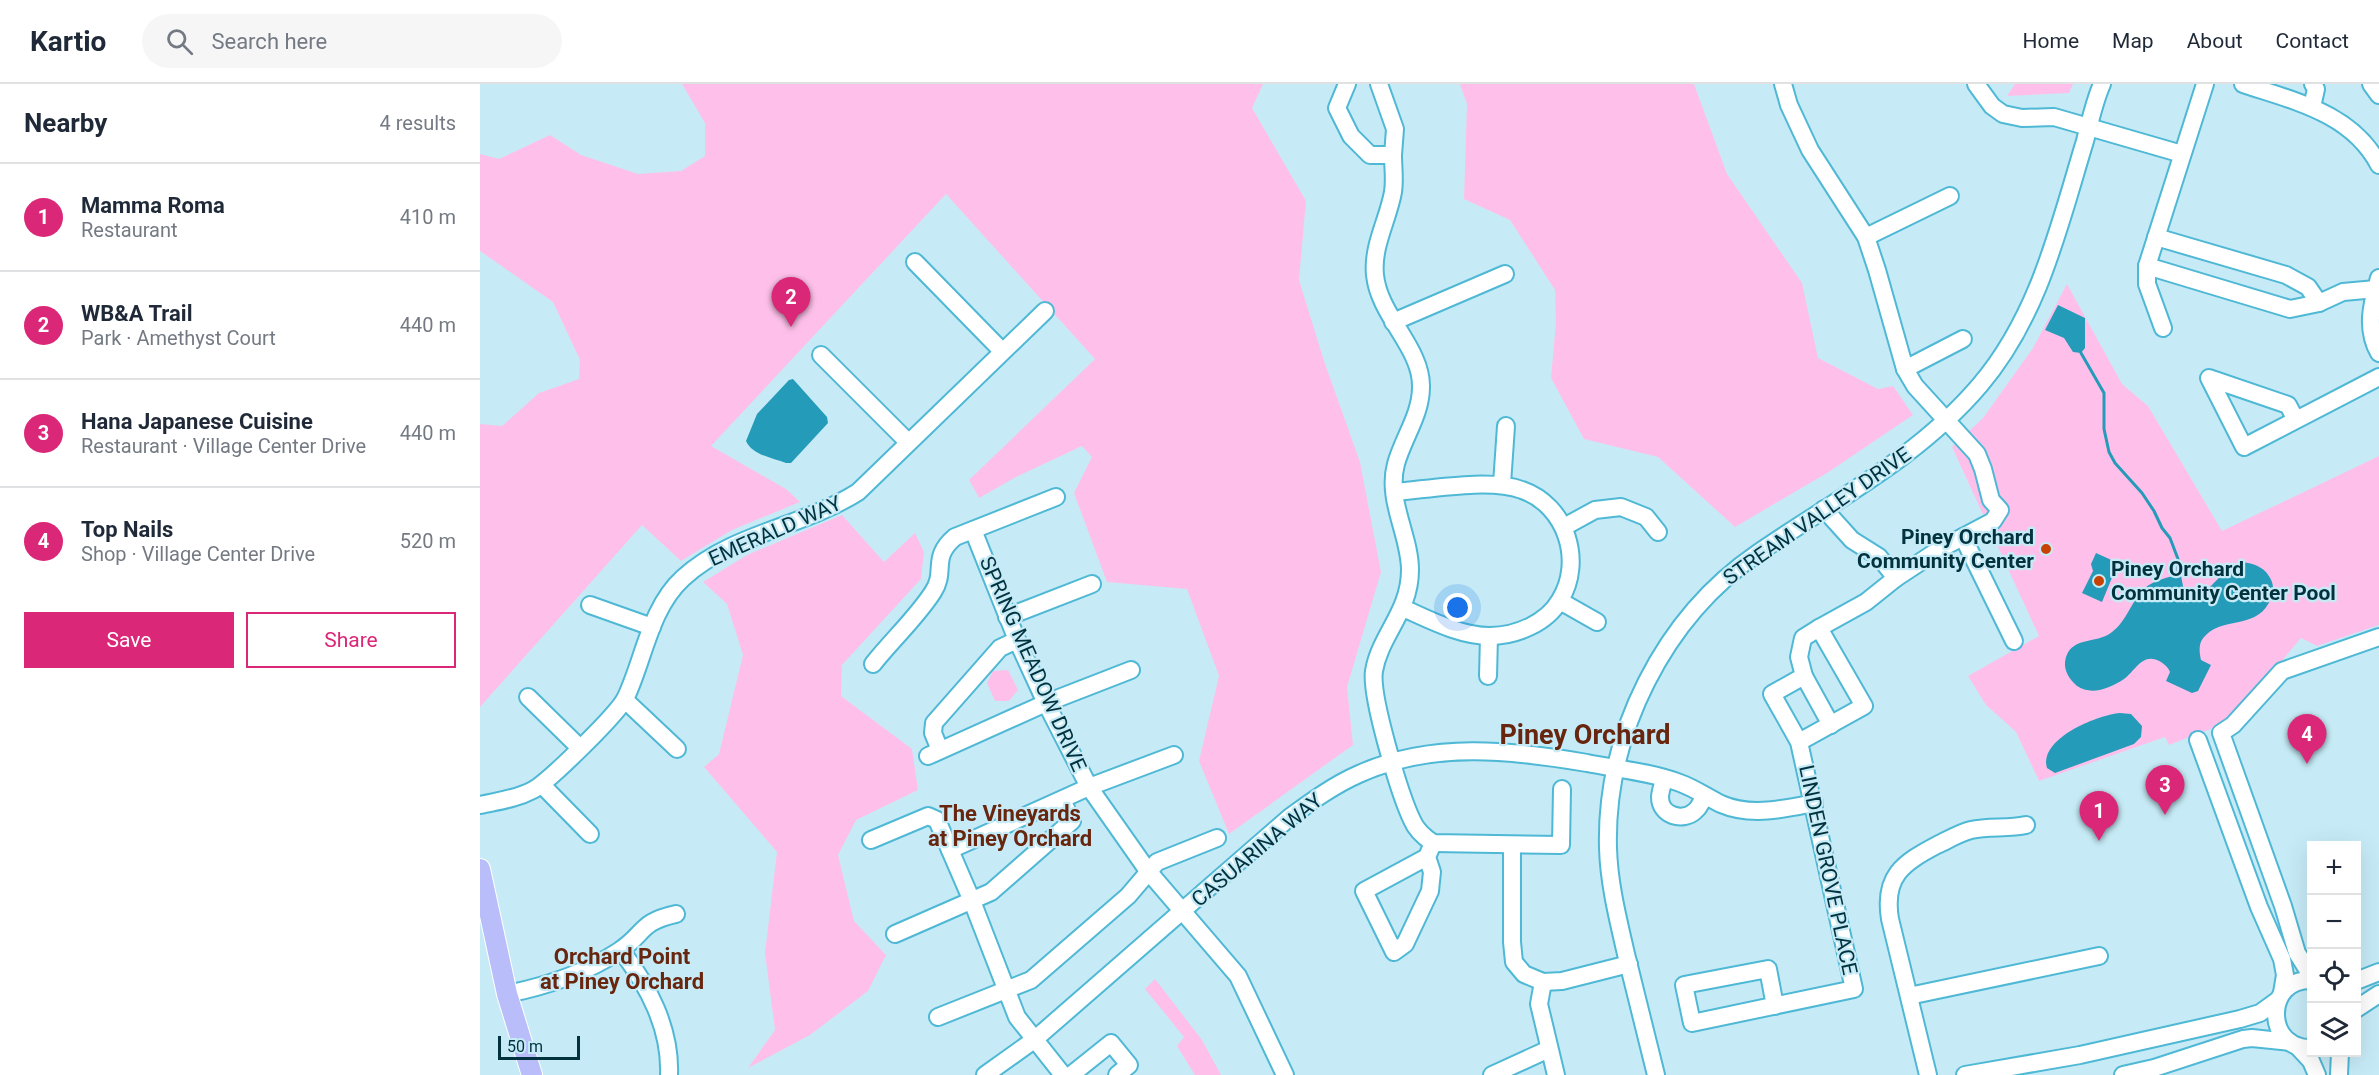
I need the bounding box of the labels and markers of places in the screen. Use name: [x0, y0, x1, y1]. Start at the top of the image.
pin: 2: [772, 278, 810, 327]
place label: Piney Orchard Community Center: [1857, 525, 2034, 573]
marker: Piney Orchard Community Center: [2039, 542, 2053, 556]
place label: Piney Orchard Community Center Pool: [2111, 557, 2336, 605]
marker: Piney Orchard Community Center Pool: [2092, 574, 2106, 588]
pin: 4: [2288, 714, 2326, 764]
pin: 3: [2146, 766, 2184, 815]
pin: 1: [2080, 792, 2118, 841]

